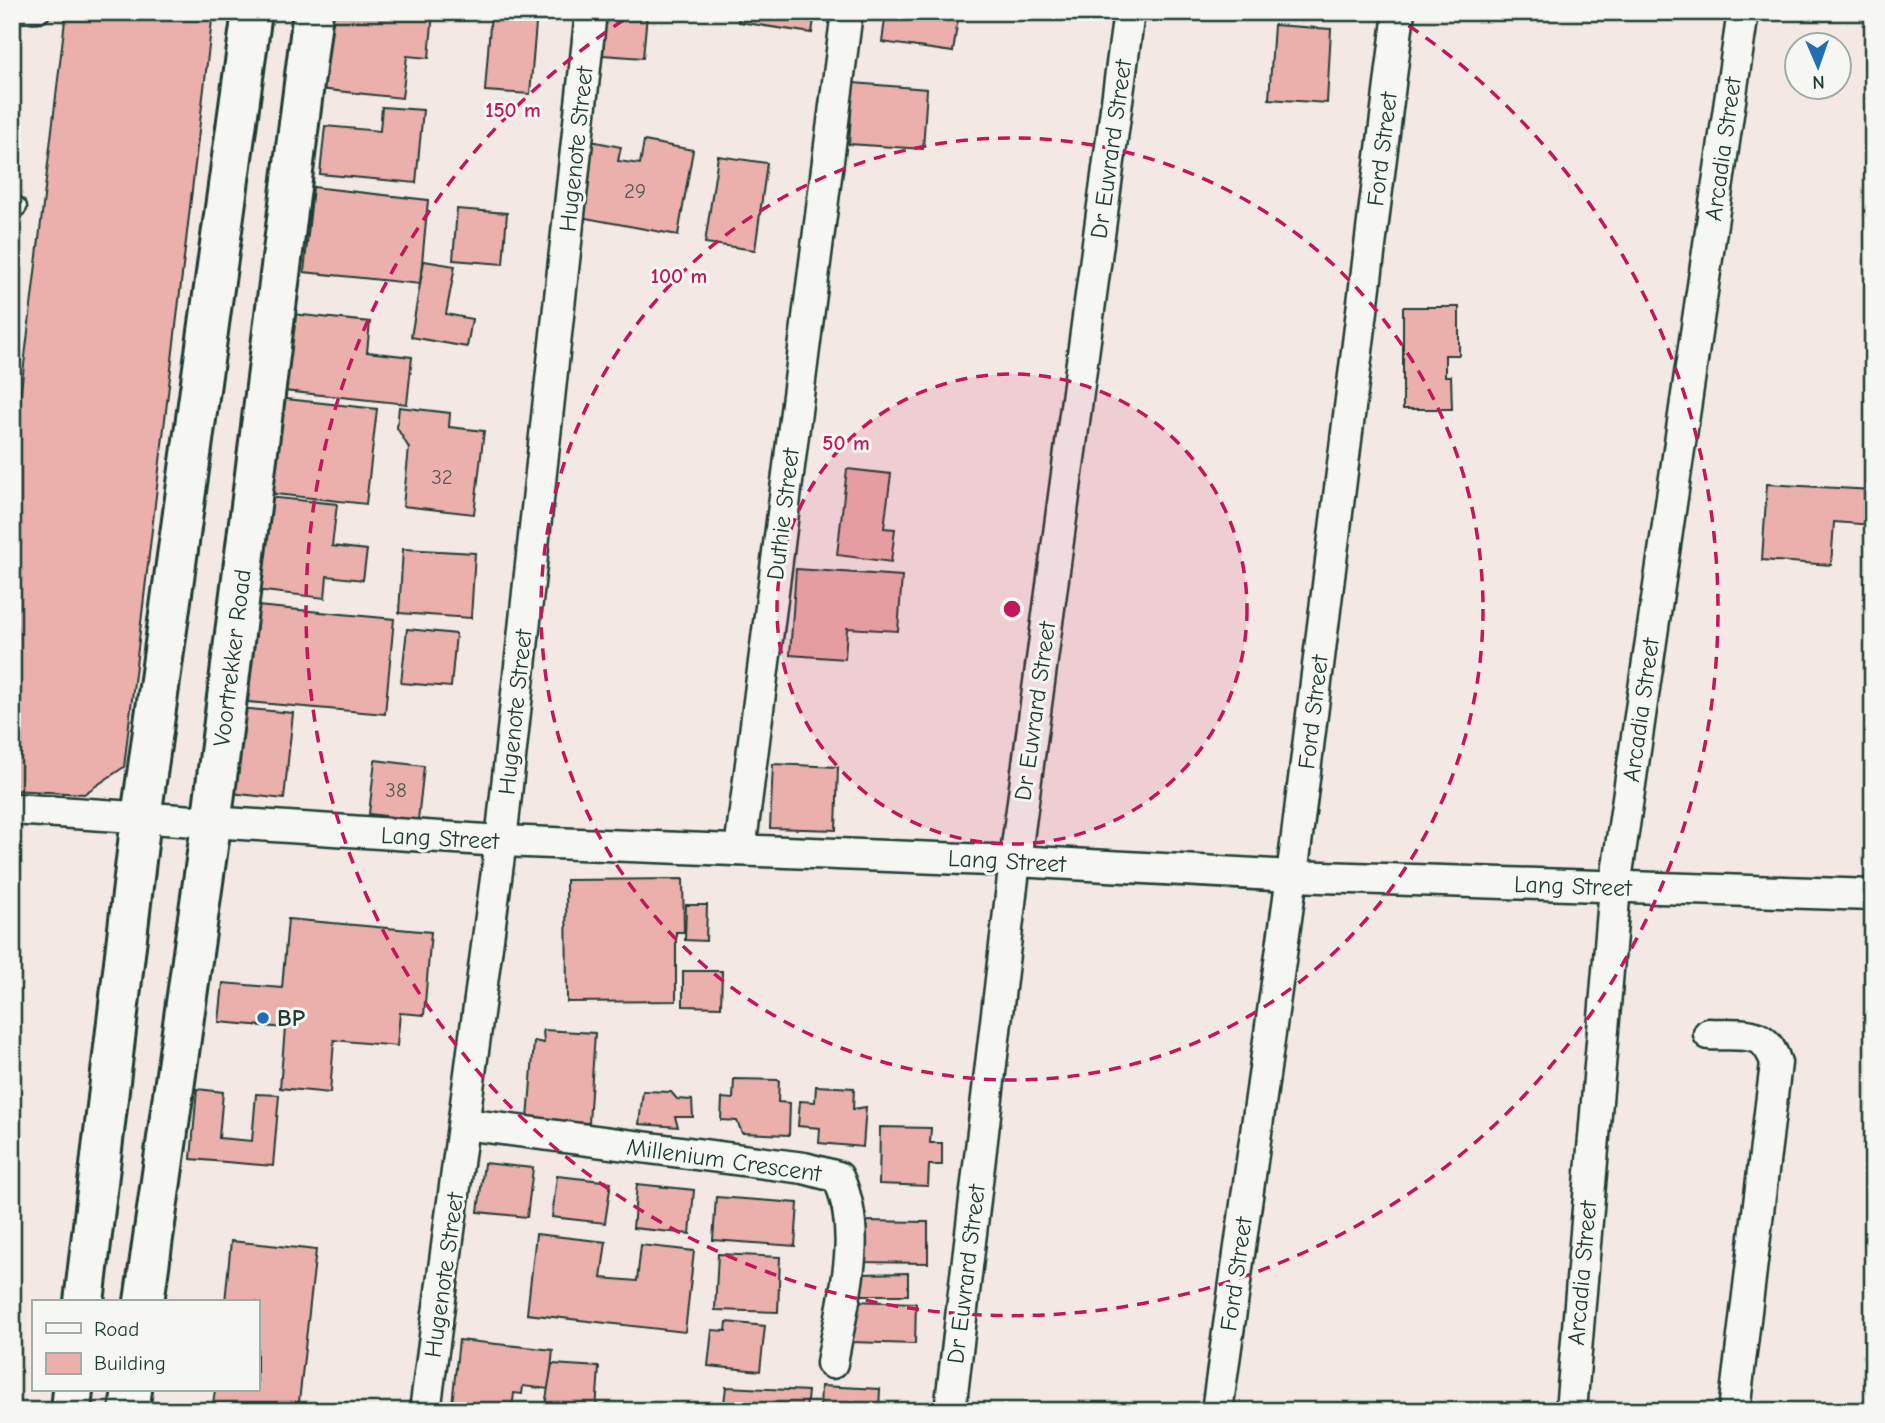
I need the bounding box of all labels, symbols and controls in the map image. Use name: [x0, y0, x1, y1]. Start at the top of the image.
north arrow: [1784, 32, 1854, 102]
street label: Dr Euvrard Street: [1085, 57, 1138, 240]
street label: Hugenote Street: [553, 64, 599, 233]
text: N: [1812, 71, 1825, 93]
street label: Arcadia Street: [1699, 74, 1747, 223]
street label: Ford Street: [1361, 89, 1403, 208]
text: 150 m: [485, 98, 541, 122]
house number: 29: [624, 179, 646, 203]
text: 100 m: [651, 264, 707, 288]
text: 50 m: [822, 431, 870, 455]
street label: Duthie Street: [761, 445, 805, 582]
house number: 32: [431, 465, 453, 489]
street label: Voortrekker Road: [207, 568, 257, 748]
centre of rings: [1000, 597, 1024, 621]
street label: Dr Euvrard Street: [1009, 619, 1062, 802]
street label: Hugenote Street: [492, 627, 538, 796]
street label: Arcadia Street: [1617, 635, 1665, 784]
street label: Ford Street: [1292, 652, 1334, 771]
house number: 38: [385, 778, 407, 802]
street label: Lang Street: [380, 821, 501, 855]
street label: Lang Street: [947, 844, 1068, 878]
street label: Lang Street: [1514, 870, 1634, 902]
place label: BP: [277, 1004, 306, 1032]
marker: BP: [255, 1010, 271, 1026]
street label: Millenium Crescent: [625, 1132, 824, 1188]
street label: Dr Euvrard Street: [941, 1182, 991, 1365]
street label: Hugenote Street: [419, 1190, 470, 1359]
street label: Arcadia Street: [1562, 1198, 1602, 1347]
street label: Ford Street: [1214, 1214, 1258, 1333]
legend: [32, 1300, 259, 1392]
text: Road: [94, 1317, 139, 1341]
text: Building: [94, 1351, 166, 1375]

